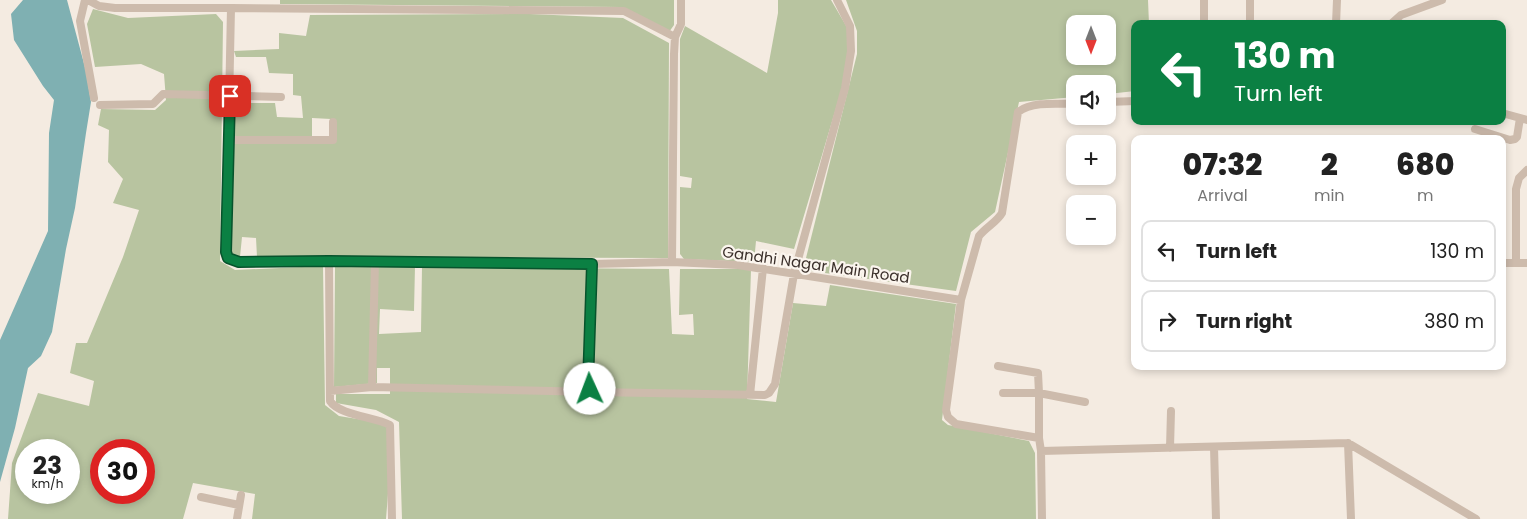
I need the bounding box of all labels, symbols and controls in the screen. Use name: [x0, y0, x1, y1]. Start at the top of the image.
north arrow: [1066, 15, 1116, 65]
map controls: [1066, 15, 1116, 245]
text: 130 m: [1234, 31, 1336, 80]
icon: left: [1151, 40, 1216, 105]
pin: [209, 75, 251, 117]
button: sound: [1066, 75, 1116, 125]
text: Turn left: [1234, 78, 1322, 109]
icon: arrive: [216, 82, 244, 110]
button: +: [1066, 135, 1116, 185]
text: 07:32: [1183, 143, 1262, 186]
text: 2: [1321, 143, 1338, 186]
text: 680: [1396, 143, 1454, 186]
text: Arrival: [1197, 184, 1248, 207]
text: min: [1314, 184, 1345, 207]
text: m: [1417, 184, 1434, 207]
button: −: [1066, 195, 1116, 245]
icon: left: [1153, 237, 1181, 265]
text: Turn left: [1196, 238, 1277, 265]
text: 130 m: [1430, 238, 1484, 265]
street label: Gandhi Nagar Main Road: [721, 241, 911, 288]
icon: right: [1153, 307, 1181, 335]
text: Turn right: [1196, 308, 1292, 335]
text: 380 m: [1424, 308, 1484, 335]
position arrow: [563, 362, 615, 414]
speed limit sign: 30: [90, 439, 155, 504]
text: 23: [33, 448, 62, 483]
text: km/h: [32, 475, 63, 492]

